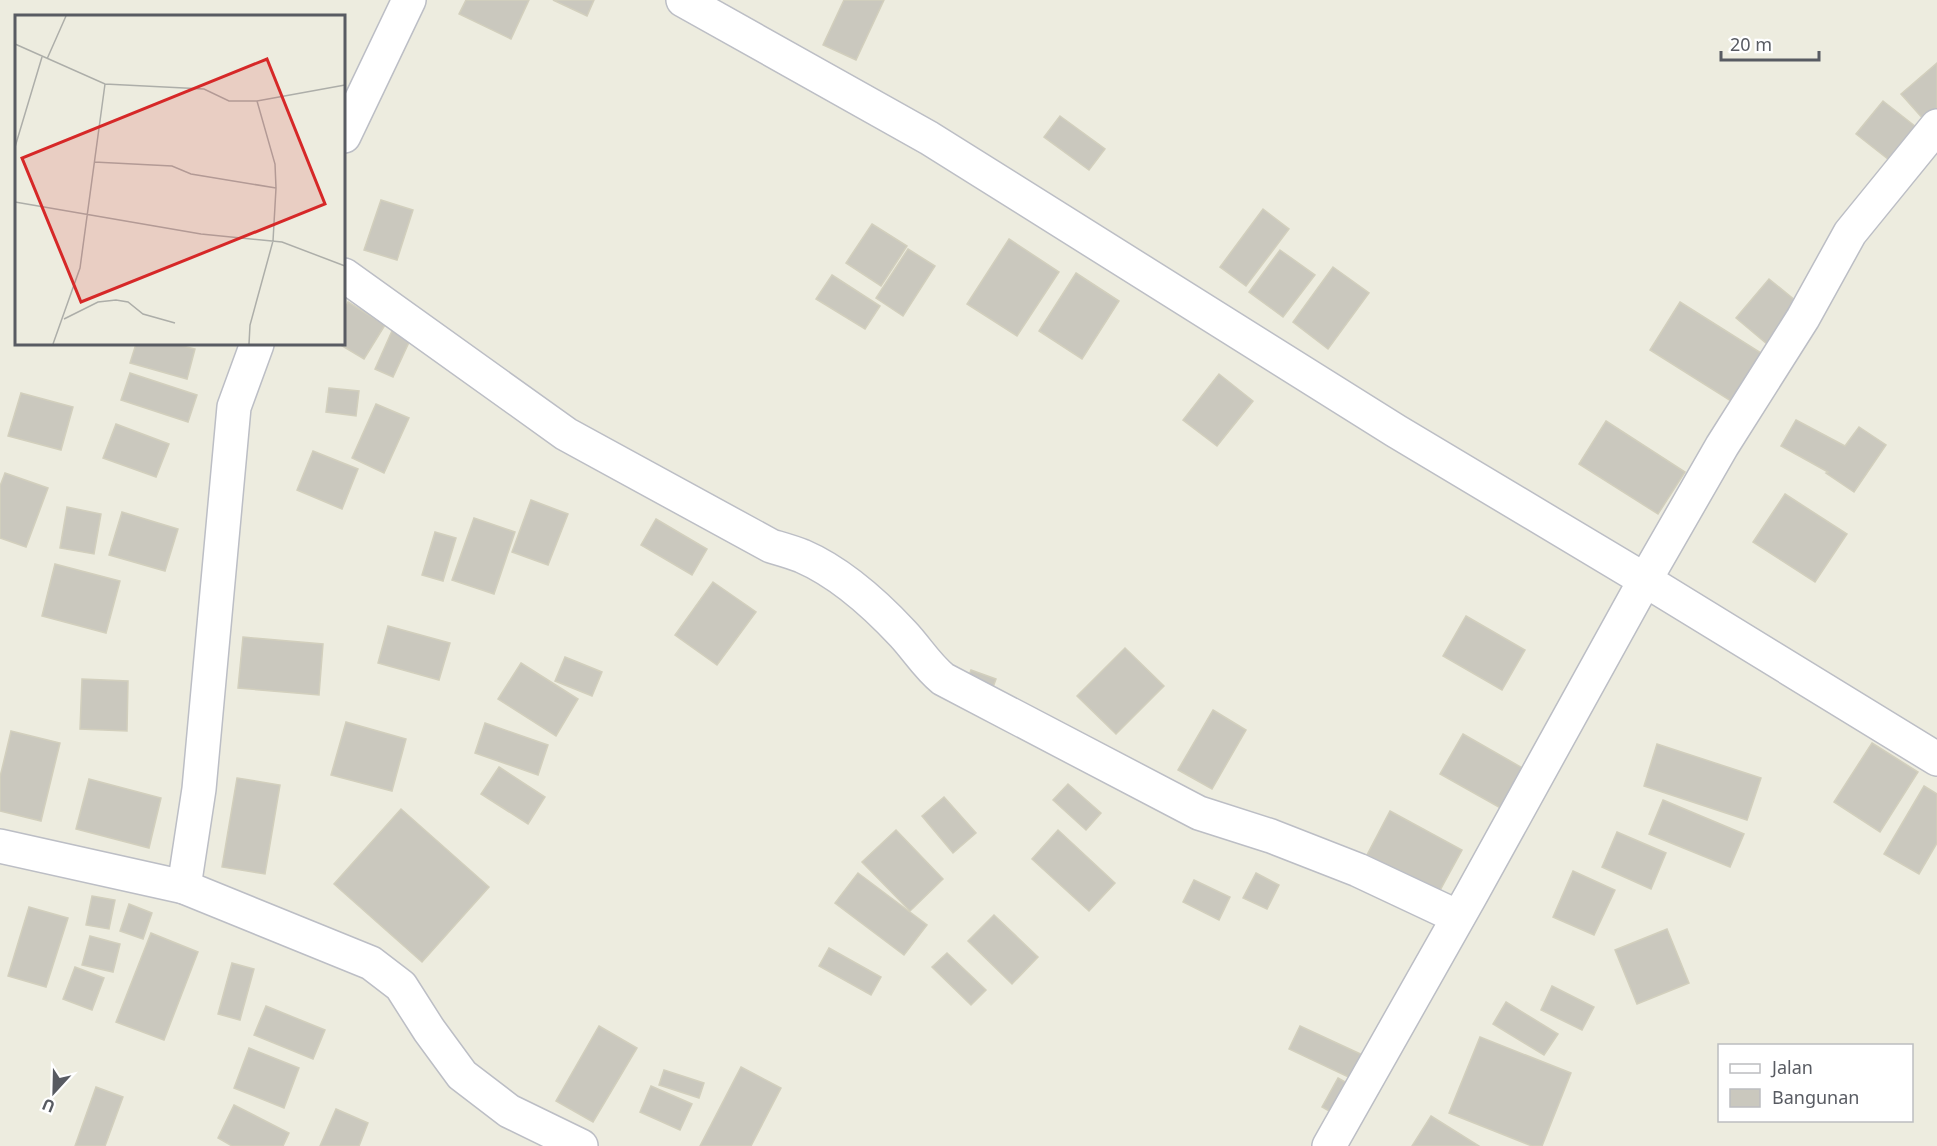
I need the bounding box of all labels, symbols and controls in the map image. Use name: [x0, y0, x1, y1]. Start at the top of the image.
inset map: [15, 15, 345, 345]
scale bar: [1721, 24, 1818, 62]
text: 20 m: [1730, 32, 1772, 56]
legend: [1718, 1044, 1913, 1122]
text: Jalan: [1770, 1055, 1813, 1079]
north arrow: [24, 1062, 84, 1122]
text: Bangunan: [1772, 1085, 1859, 1109]
text: U: [39, 1093, 58, 1118]

